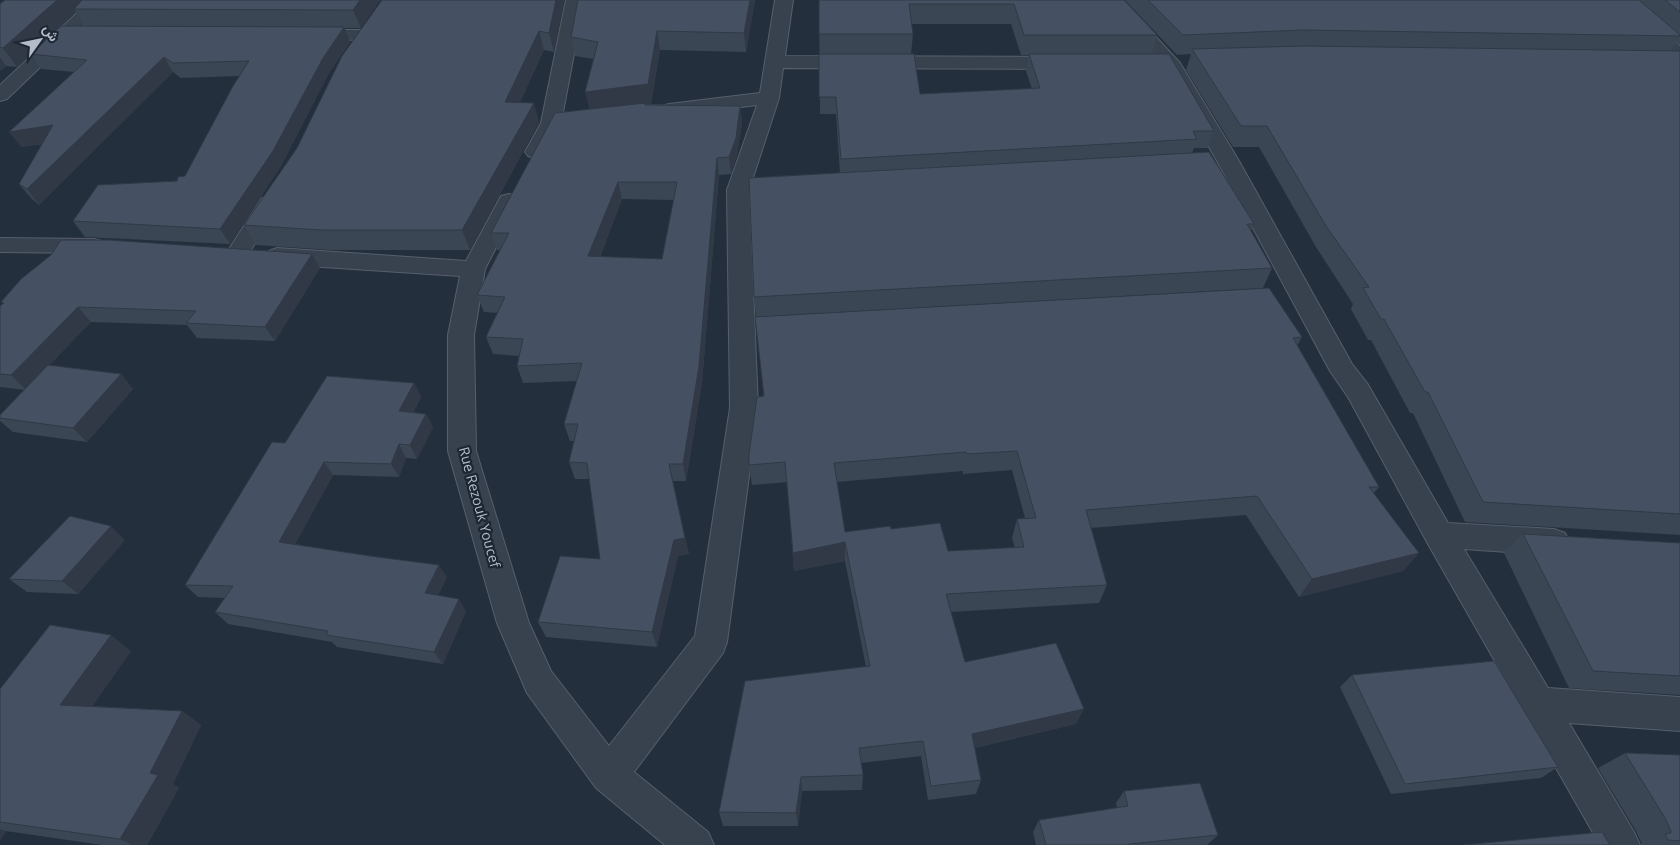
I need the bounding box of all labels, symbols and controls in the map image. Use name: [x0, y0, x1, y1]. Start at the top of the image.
north arrow: [15, 15, 65, 65]
text: ش: [39, 20, 64, 45]
street label: Rue Rezouk Youcef: [455, 445, 506, 571]

